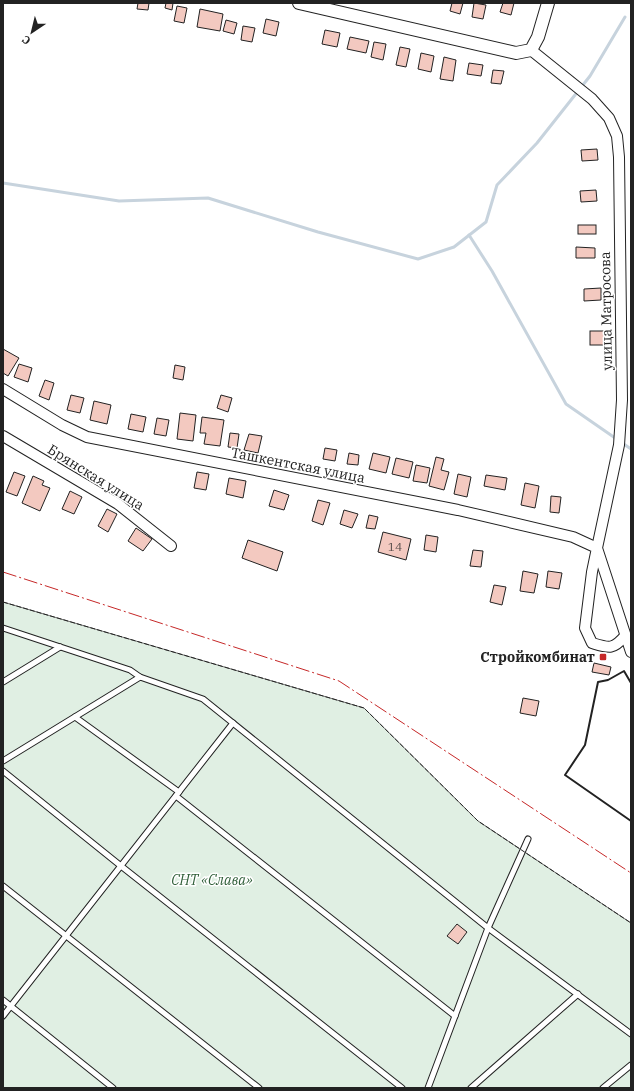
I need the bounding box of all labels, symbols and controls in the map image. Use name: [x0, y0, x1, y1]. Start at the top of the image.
north arrow: [12, 12, 52, 52]
text: С: [19, 32, 33, 48]
street label: улица Матросова: [596, 251, 616, 371]
street label: Брянская улица: [44, 440, 148, 514]
street label: Ташкентская улица: [229, 443, 367, 487]
house number: 14: [388, 539, 402, 554]
place label: Стройкомбинат: [480, 648, 595, 666]
marker: Стройкомбинат: [598, 652, 608, 662]
park label: СНТ «Слава»: [171, 871, 253, 889]

